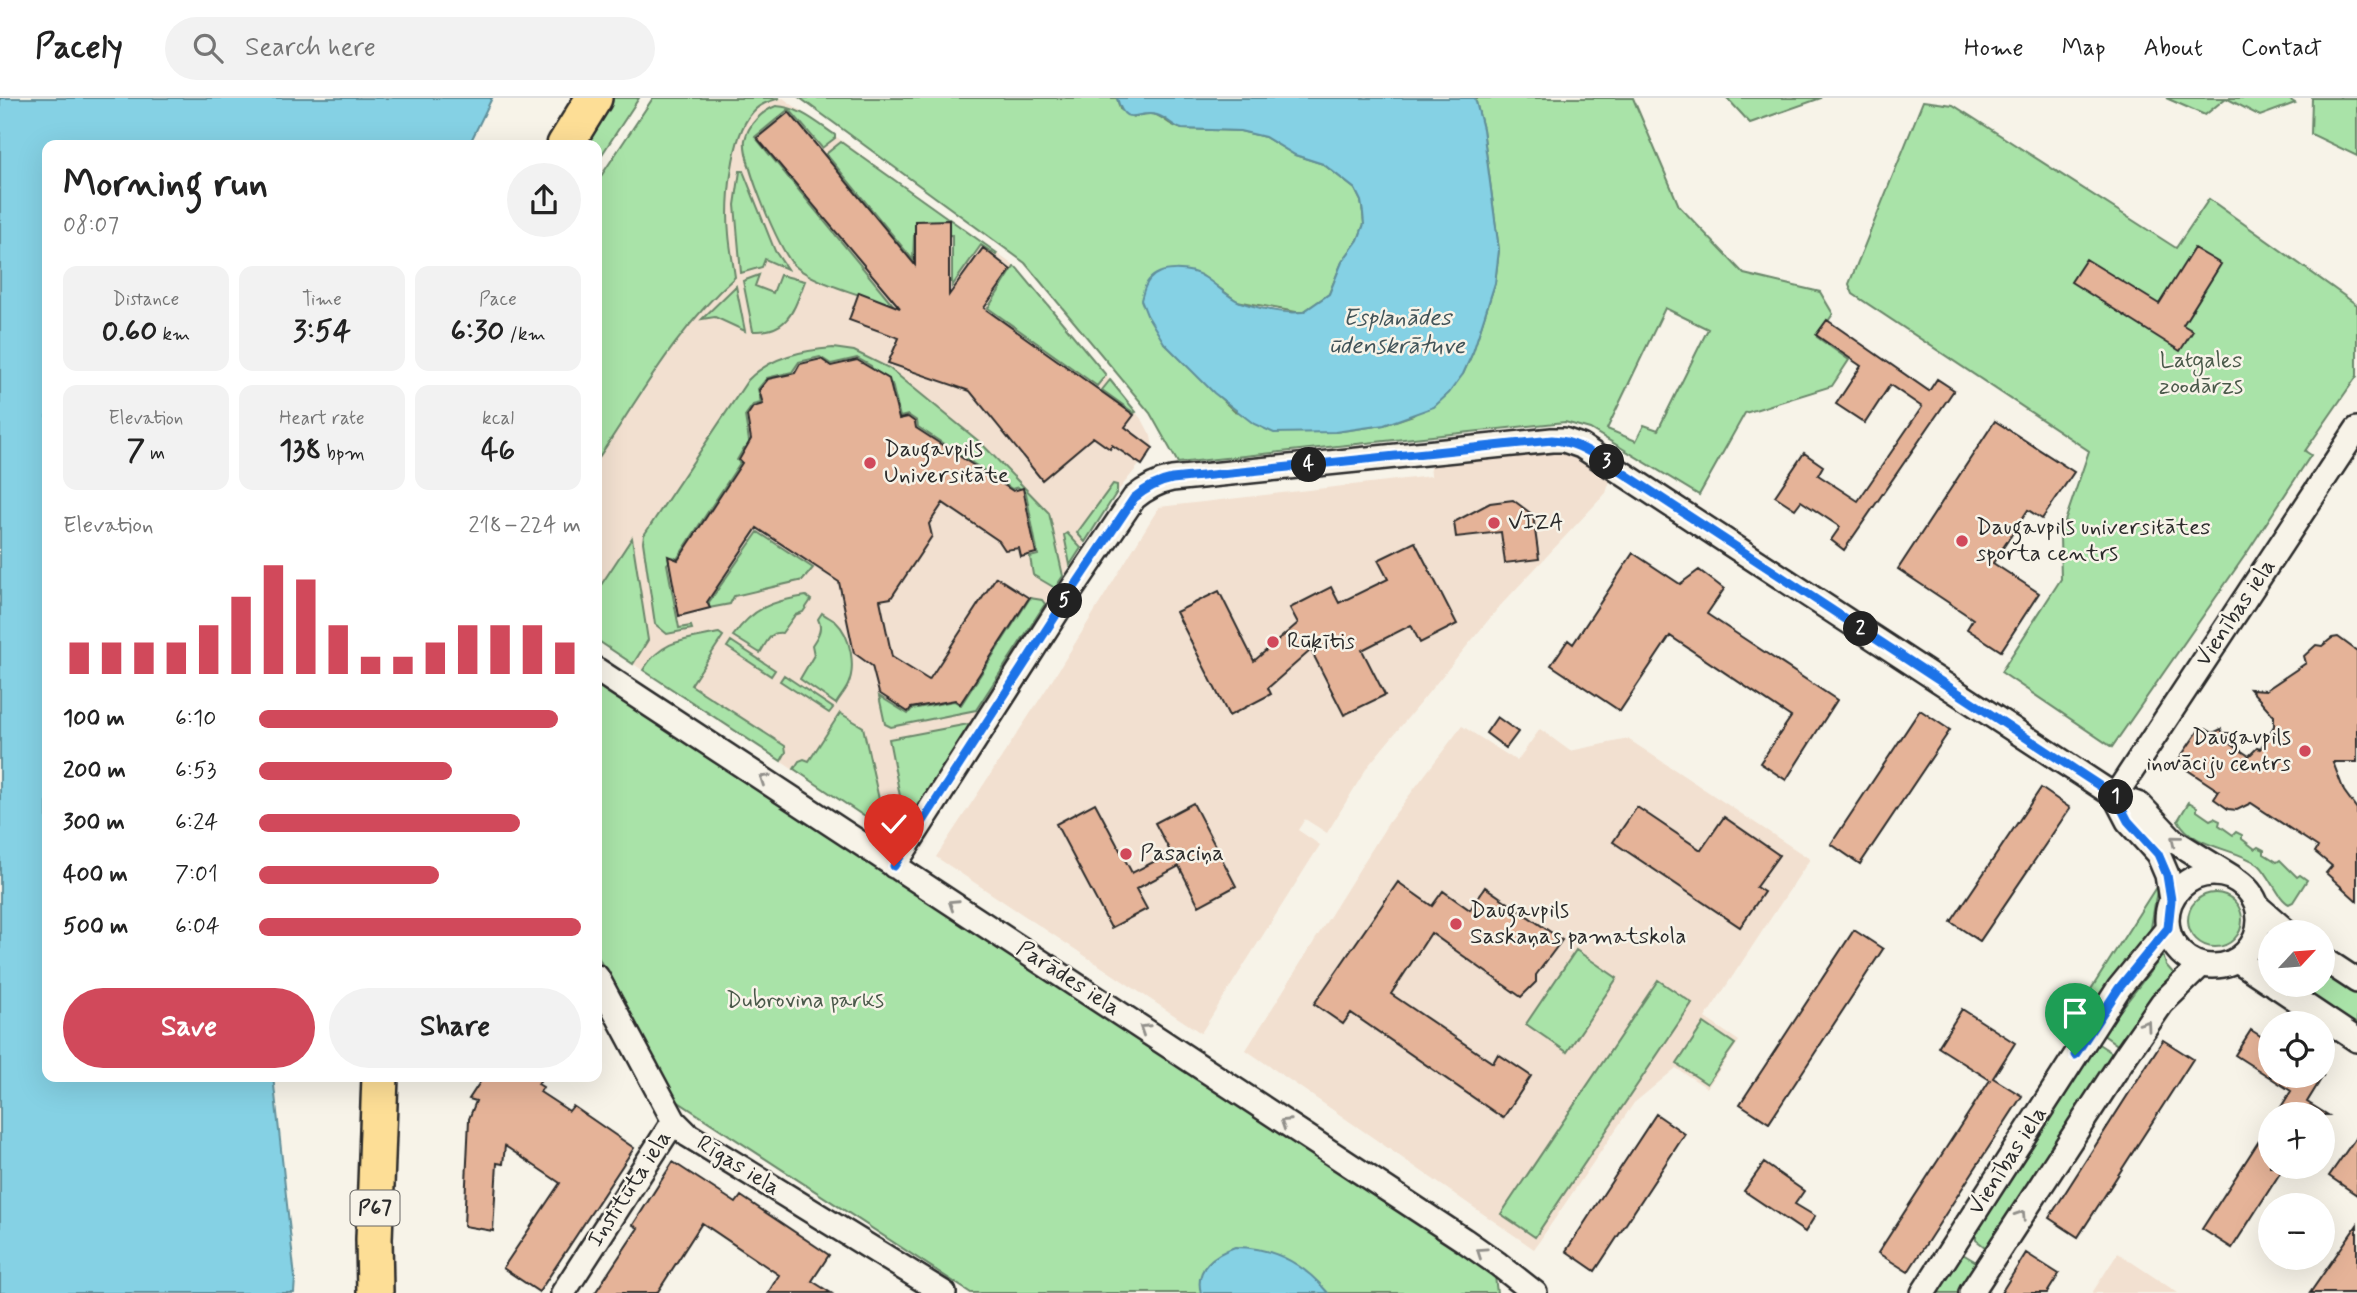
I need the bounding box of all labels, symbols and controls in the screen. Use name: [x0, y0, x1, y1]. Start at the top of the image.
search box: [165, 17, 655, 80]
text: Pacely: [35, 26, 123, 70]
icon: search: [189, 29, 227, 67]
text: Search here: [245, 31, 376, 65]
text: Home: [1964, 33, 2024, 64]
text: Map: [2062, 33, 2106, 64]
text: About: [2144, 33, 2203, 64]
text: Contact: [2241, 33, 2322, 64]
text: Morning run: [63, 160, 268, 209]
button: share: [507, 163, 581, 237]
text: 08:07: [63, 211, 119, 241]
text: Distance: [113, 287, 179, 312]
text: Time: [302, 287, 342, 312]
text: Pace: [479, 287, 517, 312]
water label: Esplanādes ūdenskrātuve: [1329, 303, 1466, 362]
text: 0.60: [102, 312, 157, 351]
text: 3:54: [293, 312, 351, 351]
text: 6:30: [450, 312, 504, 351]
text: km: [157, 322, 190, 347]
text: /km: [504, 322, 546, 347]
park label: Latgales zoodārzs: [2159, 346, 2243, 402]
text: Elevation: [109, 406, 183, 431]
text: Heart rate: [279, 406, 365, 431]
text: kcal: [482, 406, 514, 431]
text: 7: [127, 431, 145, 470]
text: 138: [279, 431, 321, 470]
text: 46: [481, 431, 515, 470]
place label: Daugavpils Universitāte: [884, 435, 1009, 491]
text: m: [145, 441, 165, 466]
text: bpm: [321, 441, 365, 466]
pin: 3: [1590, 444, 1624, 480]
pin: 4: [1292, 448, 1326, 482]
text: 3: [1602, 449, 1611, 474]
text: 4: [1303, 452, 1314, 477]
marker: Daugavpils Universitāte: [862, 455, 878, 471]
place label: VIZA: [1508, 508, 1563, 538]
text: Elevation: [63, 511, 154, 541]
text: 218–224 m: [468, 511, 581, 541]
place label: Daugavpils universitātes sporta centrs: [1976, 513, 2211, 569]
marker: VIZA: [1486, 515, 1502, 531]
marker: Daugavpils universitātes sporta centrs: [1954, 533, 1970, 549]
street label: Vienības iela: [2189, 553, 2283, 673]
pin: 5: [1048, 584, 1082, 618]
text: 5: [1059, 588, 1070, 613]
pin: 2: [1843, 612, 1878, 646]
text: 2: [1856, 616, 1865, 641]
place label: Rūķītis: [1287, 627, 1355, 657]
marker: Rūķītis: [1265, 634, 1281, 650]
text: 100 m: [63, 704, 125, 734]
text: 6:10: [175, 704, 216, 734]
place label: Daugavpils inovāciju centrs: [2146, 723, 2291, 779]
marker: Daugavpils inovāciju centrs: [2297, 743, 2313, 759]
text: 200 m: [63, 756, 126, 786]
text: 6:53: [175, 756, 216, 786]
one-way arrow: [758, 774, 771, 787]
pin: 1: [2098, 780, 2134, 814]
text: 1: [2111, 784, 2120, 809]
pin: [864, 794, 924, 866]
icon: check: [875, 805, 913, 843]
text: 300 m: [63, 808, 125, 838]
text: 6:24: [175, 808, 218, 838]
one-way arrow: [2171, 835, 2183, 848]
place label: Pasaciņa: [1140, 839, 1224, 869]
marker: Pasaciņa: [1118, 846, 1134, 862]
text: 400 m: [63, 860, 128, 890]
text: 7:01: [175, 860, 218, 890]
place label: Daugavpils Saskaņas pamatskola: [1470, 896, 1687, 952]
one-way arrow: [948, 900, 961, 913]
text: 500 m: [63, 912, 128, 942]
text: 6:04: [175, 912, 220, 942]
marker: Daugavpils Saskaņas pamatskola: [1448, 916, 1464, 932]
north arrow: [2258, 920, 2334, 998]
map controls: [2258, 920, 2335, 1270]
street label: Parādes iela: [1010, 934, 1126, 1024]
pin: [2045, 983, 2105, 1055]
park label: Dubrovina parks: [726, 986, 884, 1016]
button: Save: [63, 988, 315, 1068]
button: Share: [329, 988, 581, 1068]
icon: arrive: [2056, 994, 2094, 1032]
button: locate: [2258, 1011, 2335, 1088]
one-way arrow: [2138, 1020, 2150, 1033]
one-way arrow: [1138, 1024, 1151, 1037]
street label: Vienības iela: [1962, 1101, 2054, 1221]
button: +: [2258, 1102, 2335, 1179]
one-way arrow: [1280, 1118, 1293, 1131]
street label: Institūta iela: [581, 1125, 679, 1253]
street label: Rīgas iela: [691, 1129, 785, 1203]
road number: P67: [350, 1190, 400, 1226]
button: −: [2258, 1193, 2335, 1270]
one-way arrow: [2013, 1210, 2026, 1223]
one-way arrow: [1476, 1248, 1489, 1260]

